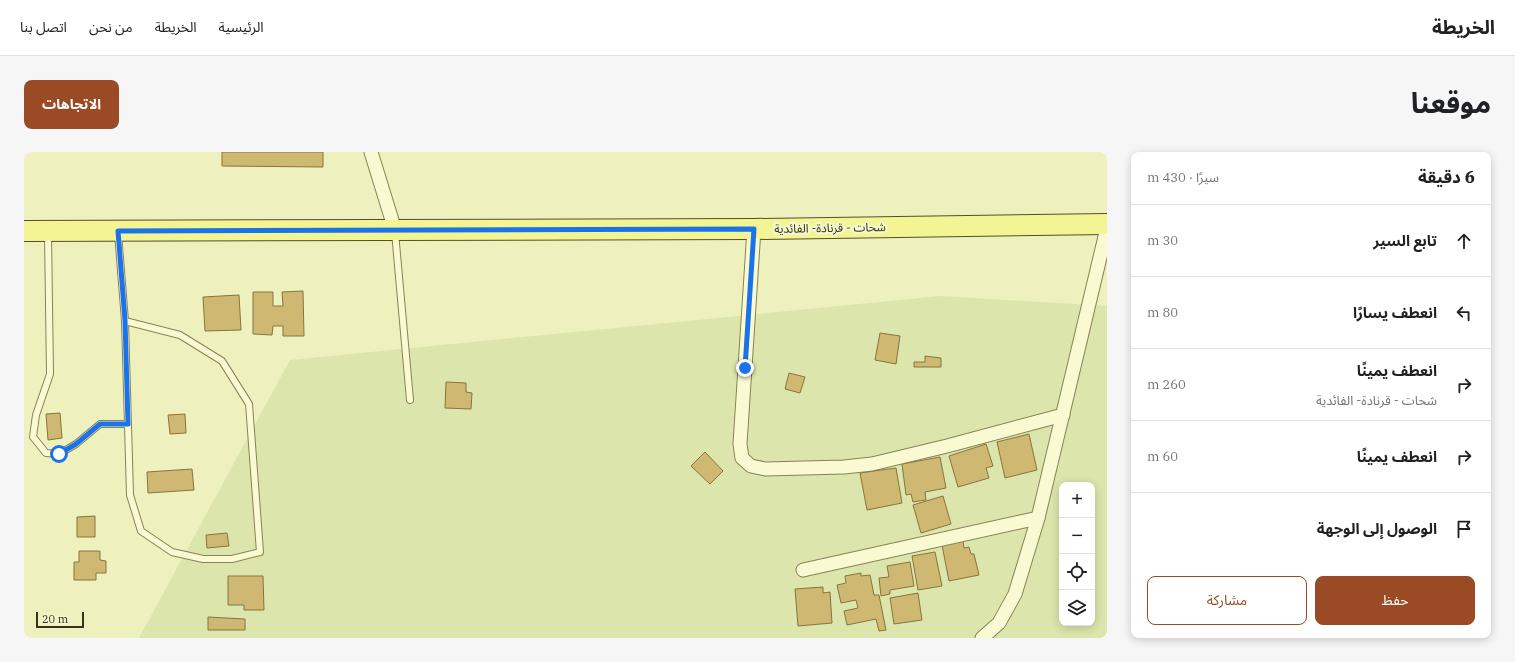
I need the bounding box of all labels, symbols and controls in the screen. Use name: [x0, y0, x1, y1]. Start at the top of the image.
text: الخريطة: [1432, 15, 1495, 39]
text: اتصل بنا: [20, 18, 67, 36]
text: من نحن: [89, 18, 133, 36]
text: الخريطة: [155, 18, 197, 36]
text: الرئيسية: [219, 18, 264, 36]
button: الاتجاهات: [24, 80, 119, 129]
text: موقعنا: [1411, 84, 1491, 121]
text: 6 دقيقة: [1418, 166, 1475, 188]
text: سيرًا · 430 m: [1147, 169, 1219, 186]
street label: شحات - قرنادة- الفائدية: [774, 219, 886, 236]
icon: ahead: [1453, 230, 1475, 252]
text: تابع السير: [1373, 231, 1437, 250]
text: 30 m: [1147, 232, 1178, 249]
icon: left: [1453, 302, 1475, 324]
text: انعطف يسارًا: [1353, 303, 1437, 322]
text: 80 m: [1147, 304, 1178, 321]
route end: [736, 359, 754, 377]
text: انعطف يمينًا: [1357, 361, 1437, 380]
icon: right: [1453, 374, 1475, 396]
text: 260 m: [1147, 376, 1186, 393]
text: شحات - قرنادة- الفائدية: [1316, 392, 1437, 409]
route start: [50, 445, 68, 463]
icon: right: [1453, 446, 1475, 468]
text: انعطف يمينًا: [1357, 447, 1437, 466]
text: 60 m: [1147, 448, 1178, 465]
map controls: [1059, 482, 1095, 626]
button: +: [1059, 482, 1095, 518]
button: −: [1059, 518, 1095, 554]
icon: arrive: [1453, 518, 1475, 540]
text: الوصول إلى الوجهة: [1317, 519, 1437, 538]
button: locate: [1059, 554, 1095, 590]
button: مشاركة: [1147, 576, 1307, 625]
button: حفظ: [1315, 576, 1475, 625]
button: layers: [1059, 590, 1095, 626]
scale bar: [36, 610, 84, 629]
text: 20 m: [42, 612, 68, 626]

